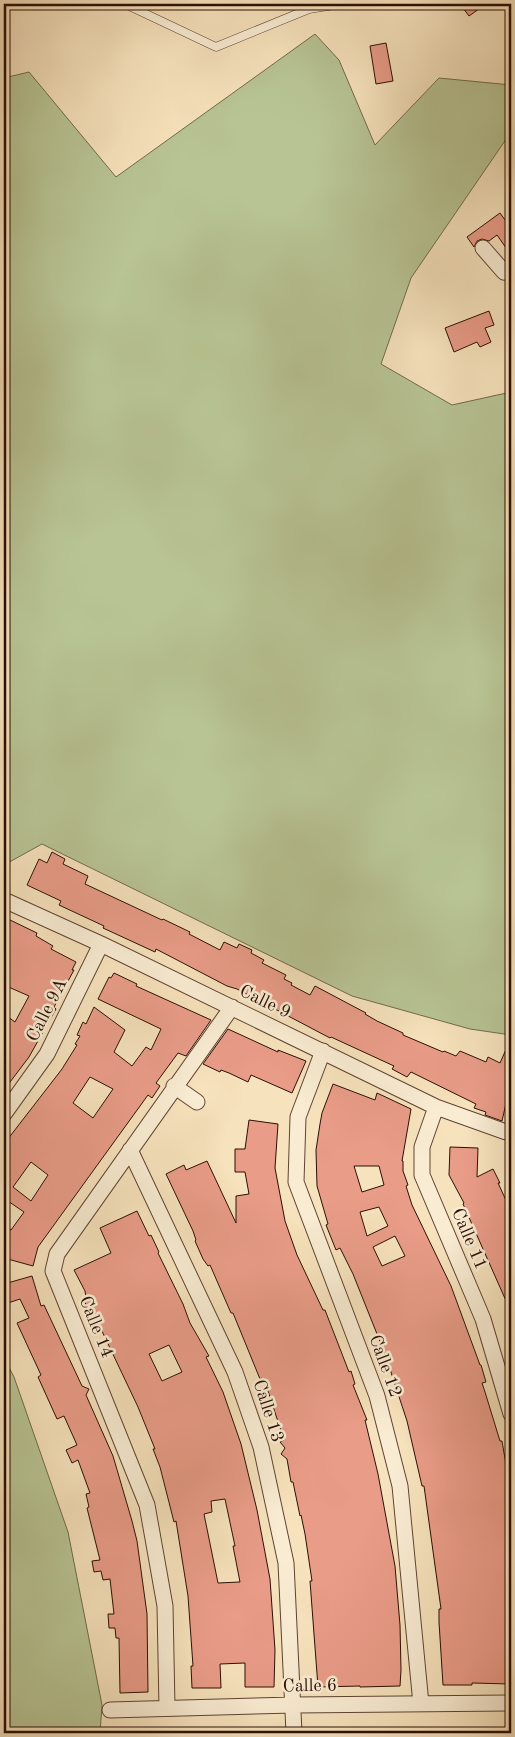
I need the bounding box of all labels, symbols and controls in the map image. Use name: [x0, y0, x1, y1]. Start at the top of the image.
street label: Calle 9A: [24, 975, 71, 1044]
street label: Calle 9: [237, 982, 293, 1022]
street label: Calle 11: [448, 1206, 490, 1272]
street label: Calle 14: [76, 1294, 116, 1360]
street label: Calle 12: [365, 1332, 405, 1400]
street label: Calle 13: [249, 1377, 287, 1445]
street label: Calle 6: [283, 1677, 337, 1695]

